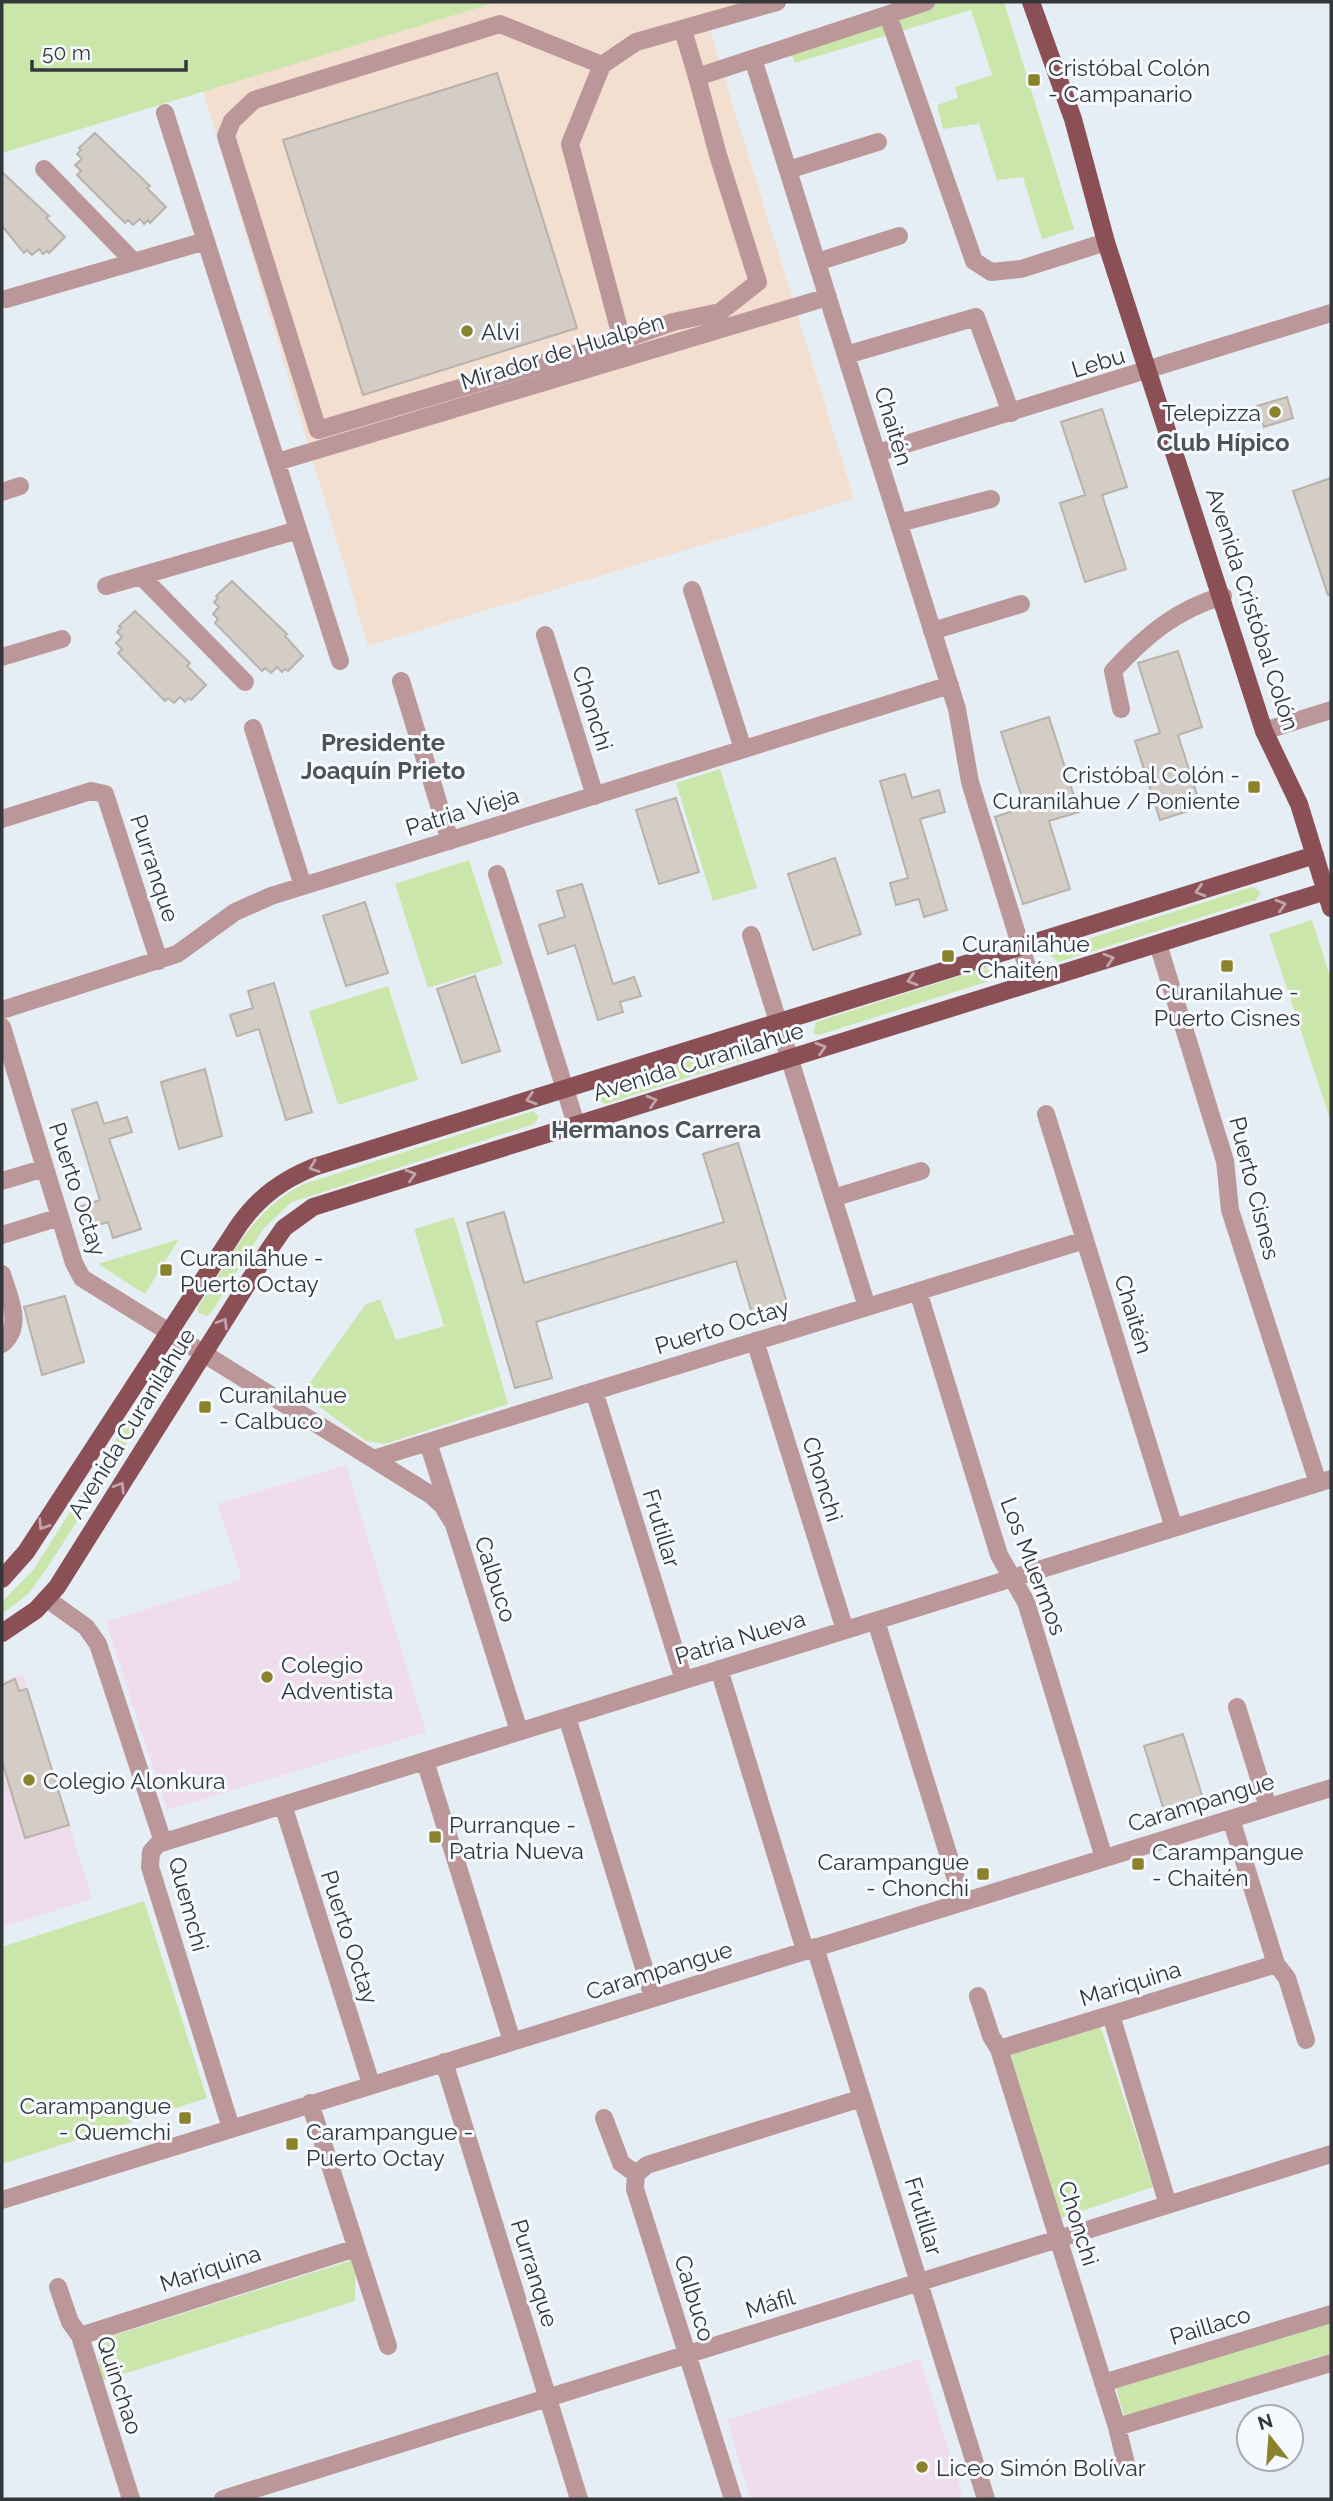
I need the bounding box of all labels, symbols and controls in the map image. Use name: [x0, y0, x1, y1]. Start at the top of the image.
scale bar: [32, 28, 186, 72]
text: 50 m: [42, 40, 91, 65]
place label: Cristóbal Colón - Campanario: [1048, 54, 1210, 107]
marker: Cristóbal Colón - Campanario: [1026, 72, 1042, 88]
street label: Mirador de Hualpén: [457, 307, 667, 395]
place label: Alvi: [481, 318, 520, 345]
marker: Alvi: [459, 323, 475, 339]
street label: Lebu: [1068, 341, 1128, 383]
street label: Chaitén: [869, 383, 919, 469]
place label: Telepizza: [1162, 399, 1261, 426]
marker: Telepizza: [1267, 404, 1283, 420]
district label: Club Hípico: [1156, 428, 1290, 457]
street label: Avenida Cristóbal Colón: [1201, 484, 1305, 734]
street label: Chonchi: [567, 662, 619, 754]
district label: Presidente Joaquín Prieto: [301, 728, 465, 785]
place label: Cristóbal Colón - Curanilahue / Poniente: [993, 761, 1240, 814]
marker: Cristóbal Colón - Curanilahue / Poniente: [1246, 779, 1262, 795]
street label: Patria Vieja: [402, 781, 522, 841]
street label: Purranque: [125, 811, 185, 925]
one-way arrow: [1194, 883, 1206, 898]
one-way arrow: [1274, 899, 1286, 914]
place label: Curanilahue - Chaitén: [962, 930, 1090, 983]
marker: Curanilahue - Chaitén: [940, 948, 956, 964]
one-way arrow: [1102, 953, 1115, 967]
marker: Curanilahue - Puerto Cisnes: [1219, 958, 1235, 974]
one-way arrow: [906, 972, 918, 987]
place label: Curanilahue - Puerto Cisnes: [1154, 978, 1300, 1031]
street label: Avenida Curanilahue: [589, 1016, 807, 1106]
one-way arrow: [815, 1042, 827, 1057]
one-way arrow: [525, 1091, 538, 1105]
one-way arrow: [646, 1094, 658, 1109]
street label: Puerto Cisnes: [1224, 1114, 1286, 1262]
district label: Hermanos Carrera: [551, 1115, 761, 1144]
street label: Puerto Octay: [44, 1119, 112, 1259]
one-way arrow: [309, 1159, 321, 1173]
one-way arrow: [405, 1169, 417, 1184]
place label: Curanilahue - Puerto Octay: [180, 1244, 323, 1297]
marker: Curanilahue - Puerto Octay: [158, 1262, 174, 1278]
street label: Chaitén: [1109, 1271, 1159, 1357]
street label: Puerto Octay: [652, 1293, 792, 1359]
one-way arrow: [214, 1317, 227, 1330]
street label: Avenida Curanilahue: [62, 1323, 200, 1523]
place label: Curanilahue - Calbuco: [219, 1381, 347, 1434]
marker: Curanilahue - Calbuco: [197, 1399, 213, 1415]
street label: Chonchi: [797, 1433, 849, 1525]
one-way arrow: [111, 1481, 124, 1494]
street label: Frutillar: [637, 1486, 687, 1570]
street label: Los Muermos: [995, 1493, 1073, 1639]
one-way arrow: [39, 1517, 51, 1530]
street label: Calbuco: [469, 1533, 523, 1625]
street label: Patria Nueva: [672, 1604, 808, 1670]
place label: Colegio Adventista: [281, 1651, 393, 1704]
marker: Colegio Adventista: [259, 1669, 275, 1685]
place label: Colegio Alonkura: [43, 1767, 226, 1794]
street label: Carampangue: [1125, 1767, 1277, 1837]
marker: Colegio Alonkura: [21, 1772, 37, 1788]
place label: Purranque - Patria Nueva: [449, 1811, 584, 1864]
marker: Purranque - Patria Nueva: [427, 1829, 443, 1845]
place label: Carampangue - Chaitén: [1152, 1838, 1304, 1891]
place label: Carampangue - Chonchi: [817, 1848, 969, 1901]
street label: Quemchi: [163, 1854, 215, 1954]
marker: Carampangue - Chaitén: [1130, 1856, 1146, 1872]
marker: Carampangue - Chonchi: [975, 1866, 991, 1882]
street label: Puerto Octay: [316, 1867, 384, 2007]
street label: Carampangue: [583, 1935, 735, 2005]
street label: Mariquina: [1076, 1955, 1184, 2011]
place label: Carampangue - Quemchi: [19, 2092, 171, 2145]
marker: Carampangue - Quemchi: [177, 2110, 193, 2126]
place label: Carampangue - Puerto Octay: [306, 2118, 473, 2171]
marker: Carampangue - Puerto Octay: [284, 2136, 300, 2152]
street label: Frutillar: [899, 2174, 949, 2258]
street label: Chonchi: [1053, 2177, 1105, 2269]
street label: Purranque: [506, 2216, 564, 2330]
street label: Mariquina: [156, 2239, 264, 2297]
street label: Calbuco: [669, 2252, 721, 2344]
street label: Máfil: [742, 2283, 799, 2323]
street label: Paillaco: [1166, 2300, 1254, 2350]
street label: Quinchao: [91, 2333, 149, 2437]
north arrow: [1235, 2403, 1305, 2473]
text: N: [1255, 2409, 1275, 2434]
place label: Liceo Simón Bolívar: [936, 2454, 1146, 2481]
marker: Liceo Simón Bolívar: [914, 2459, 930, 2475]

